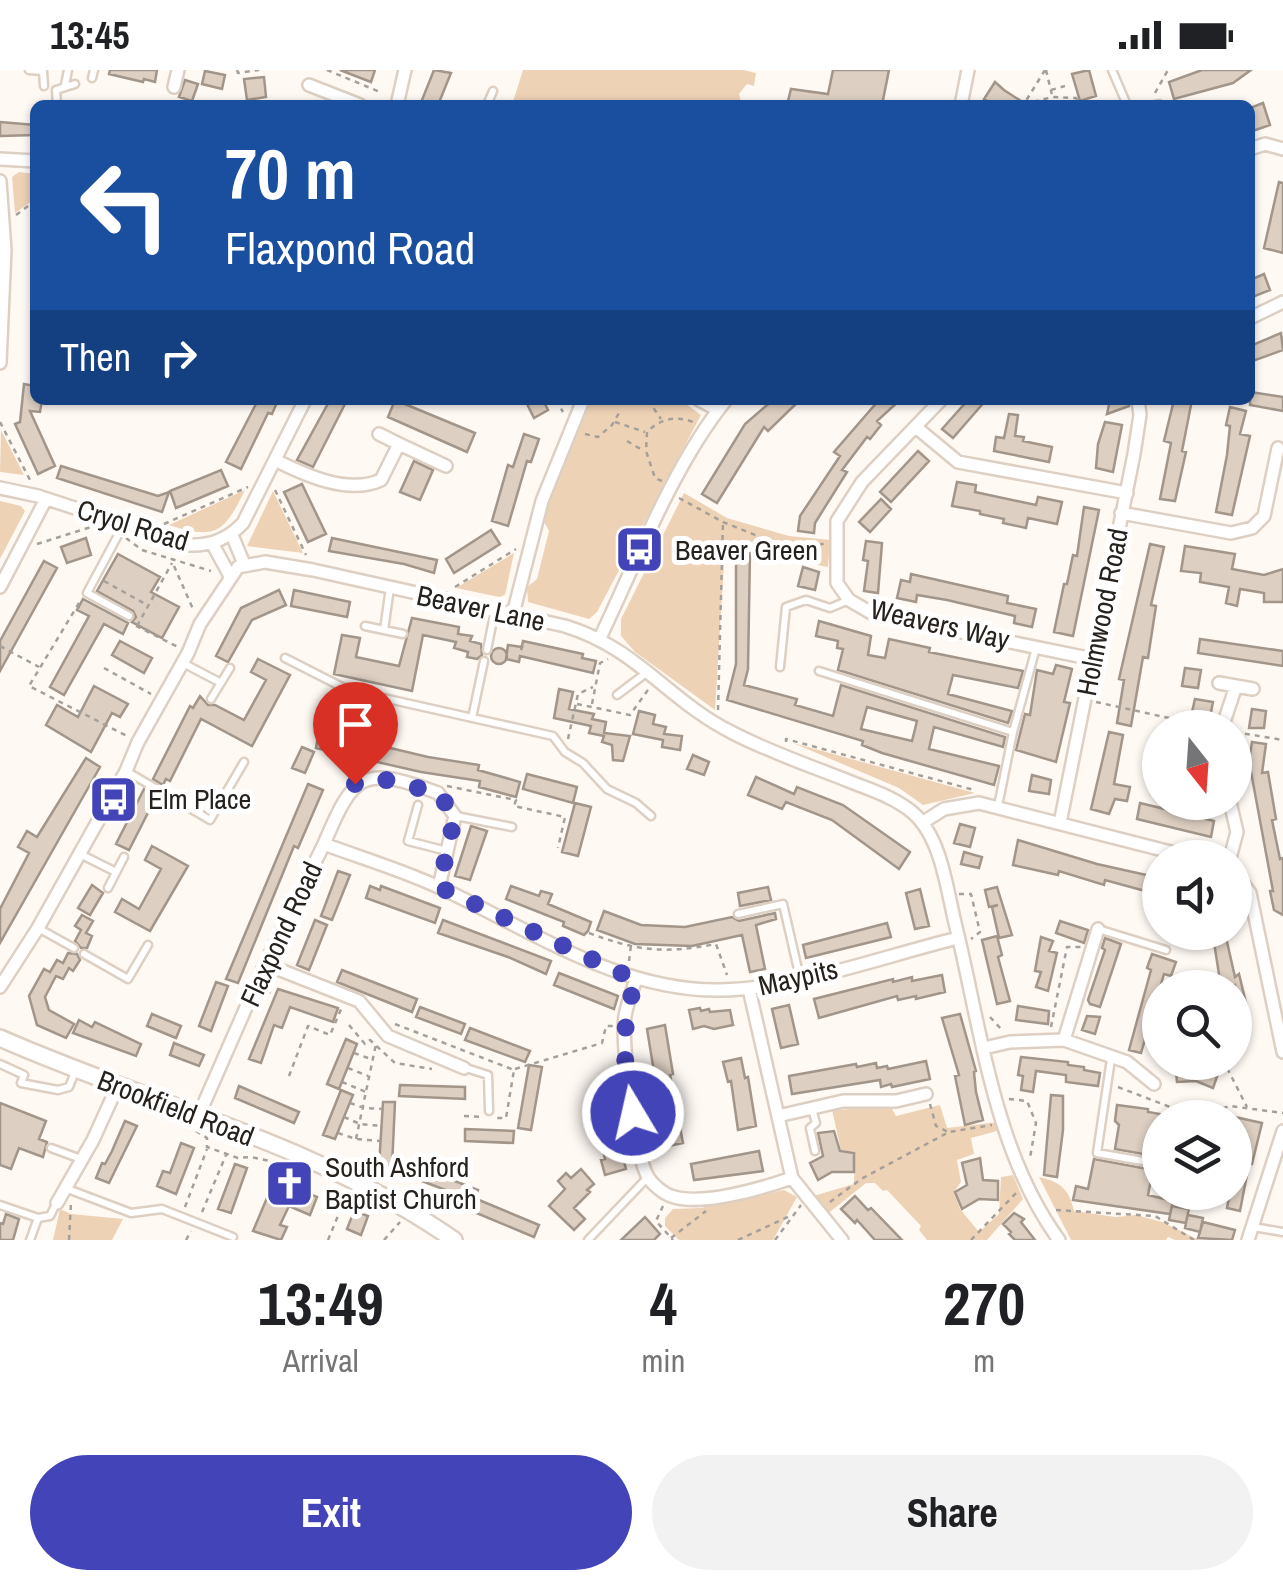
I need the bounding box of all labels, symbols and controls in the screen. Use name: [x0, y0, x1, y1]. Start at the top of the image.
text: 13:45: [50, 10, 130, 61]
text: 70 m: [225, 127, 356, 221]
icon: left: [60, 140, 190, 270]
text: Flaxpond Road: [225, 217, 475, 278]
icon: right: [151, 330, 206, 385]
text: Then: [60, 332, 131, 383]
street label: Cryol Road: [73, 490, 193, 560]
bus stop icon: Beaver Green: [614, 524, 666, 576]
street label: Holmwood Road: [1067, 525, 1137, 699]
place label: Beaver Green: [675, 531, 818, 569]
street label: Beaver Lane: [413, 576, 549, 640]
street label: Weavers Way: [867, 590, 1014, 659]
pin: [313, 682, 398, 785]
icon: arrive: [328, 697, 383, 752]
north arrow: [1142, 710, 1252, 820]
map controls: [1142, 710, 1252, 1210]
bus stop icon: Elm Place: [87, 773, 139, 825]
place label: Elm Place: [148, 780, 251, 818]
button: sound: [1142, 840, 1252, 950]
street label: Flaxpond Road: [231, 855, 331, 1013]
street label: Maypits: [755, 949, 841, 1005]
button: search: [1142, 970, 1252, 1080]
street label: Brookfield Road: [92, 1061, 260, 1155]
position arrow: [581, 1061, 685, 1165]
button: layers: [1142, 1100, 1252, 1210]
place label: South Ashford Baptist Church: [325, 1148, 477, 1218]
church icon: South Ashford Baptist Church: [264, 1157, 316, 1209]
text: 13:49: [258, 1263, 384, 1344]
text: 4: [650, 1263, 677, 1344]
text: 270: [943, 1263, 1025, 1344]
text: Arrival: [283, 1339, 359, 1382]
text: min: [641, 1339, 685, 1382]
text: m: [973, 1339, 995, 1382]
button: Exit: [30, 1455, 632, 1570]
button: Share: [652, 1455, 1253, 1570]

